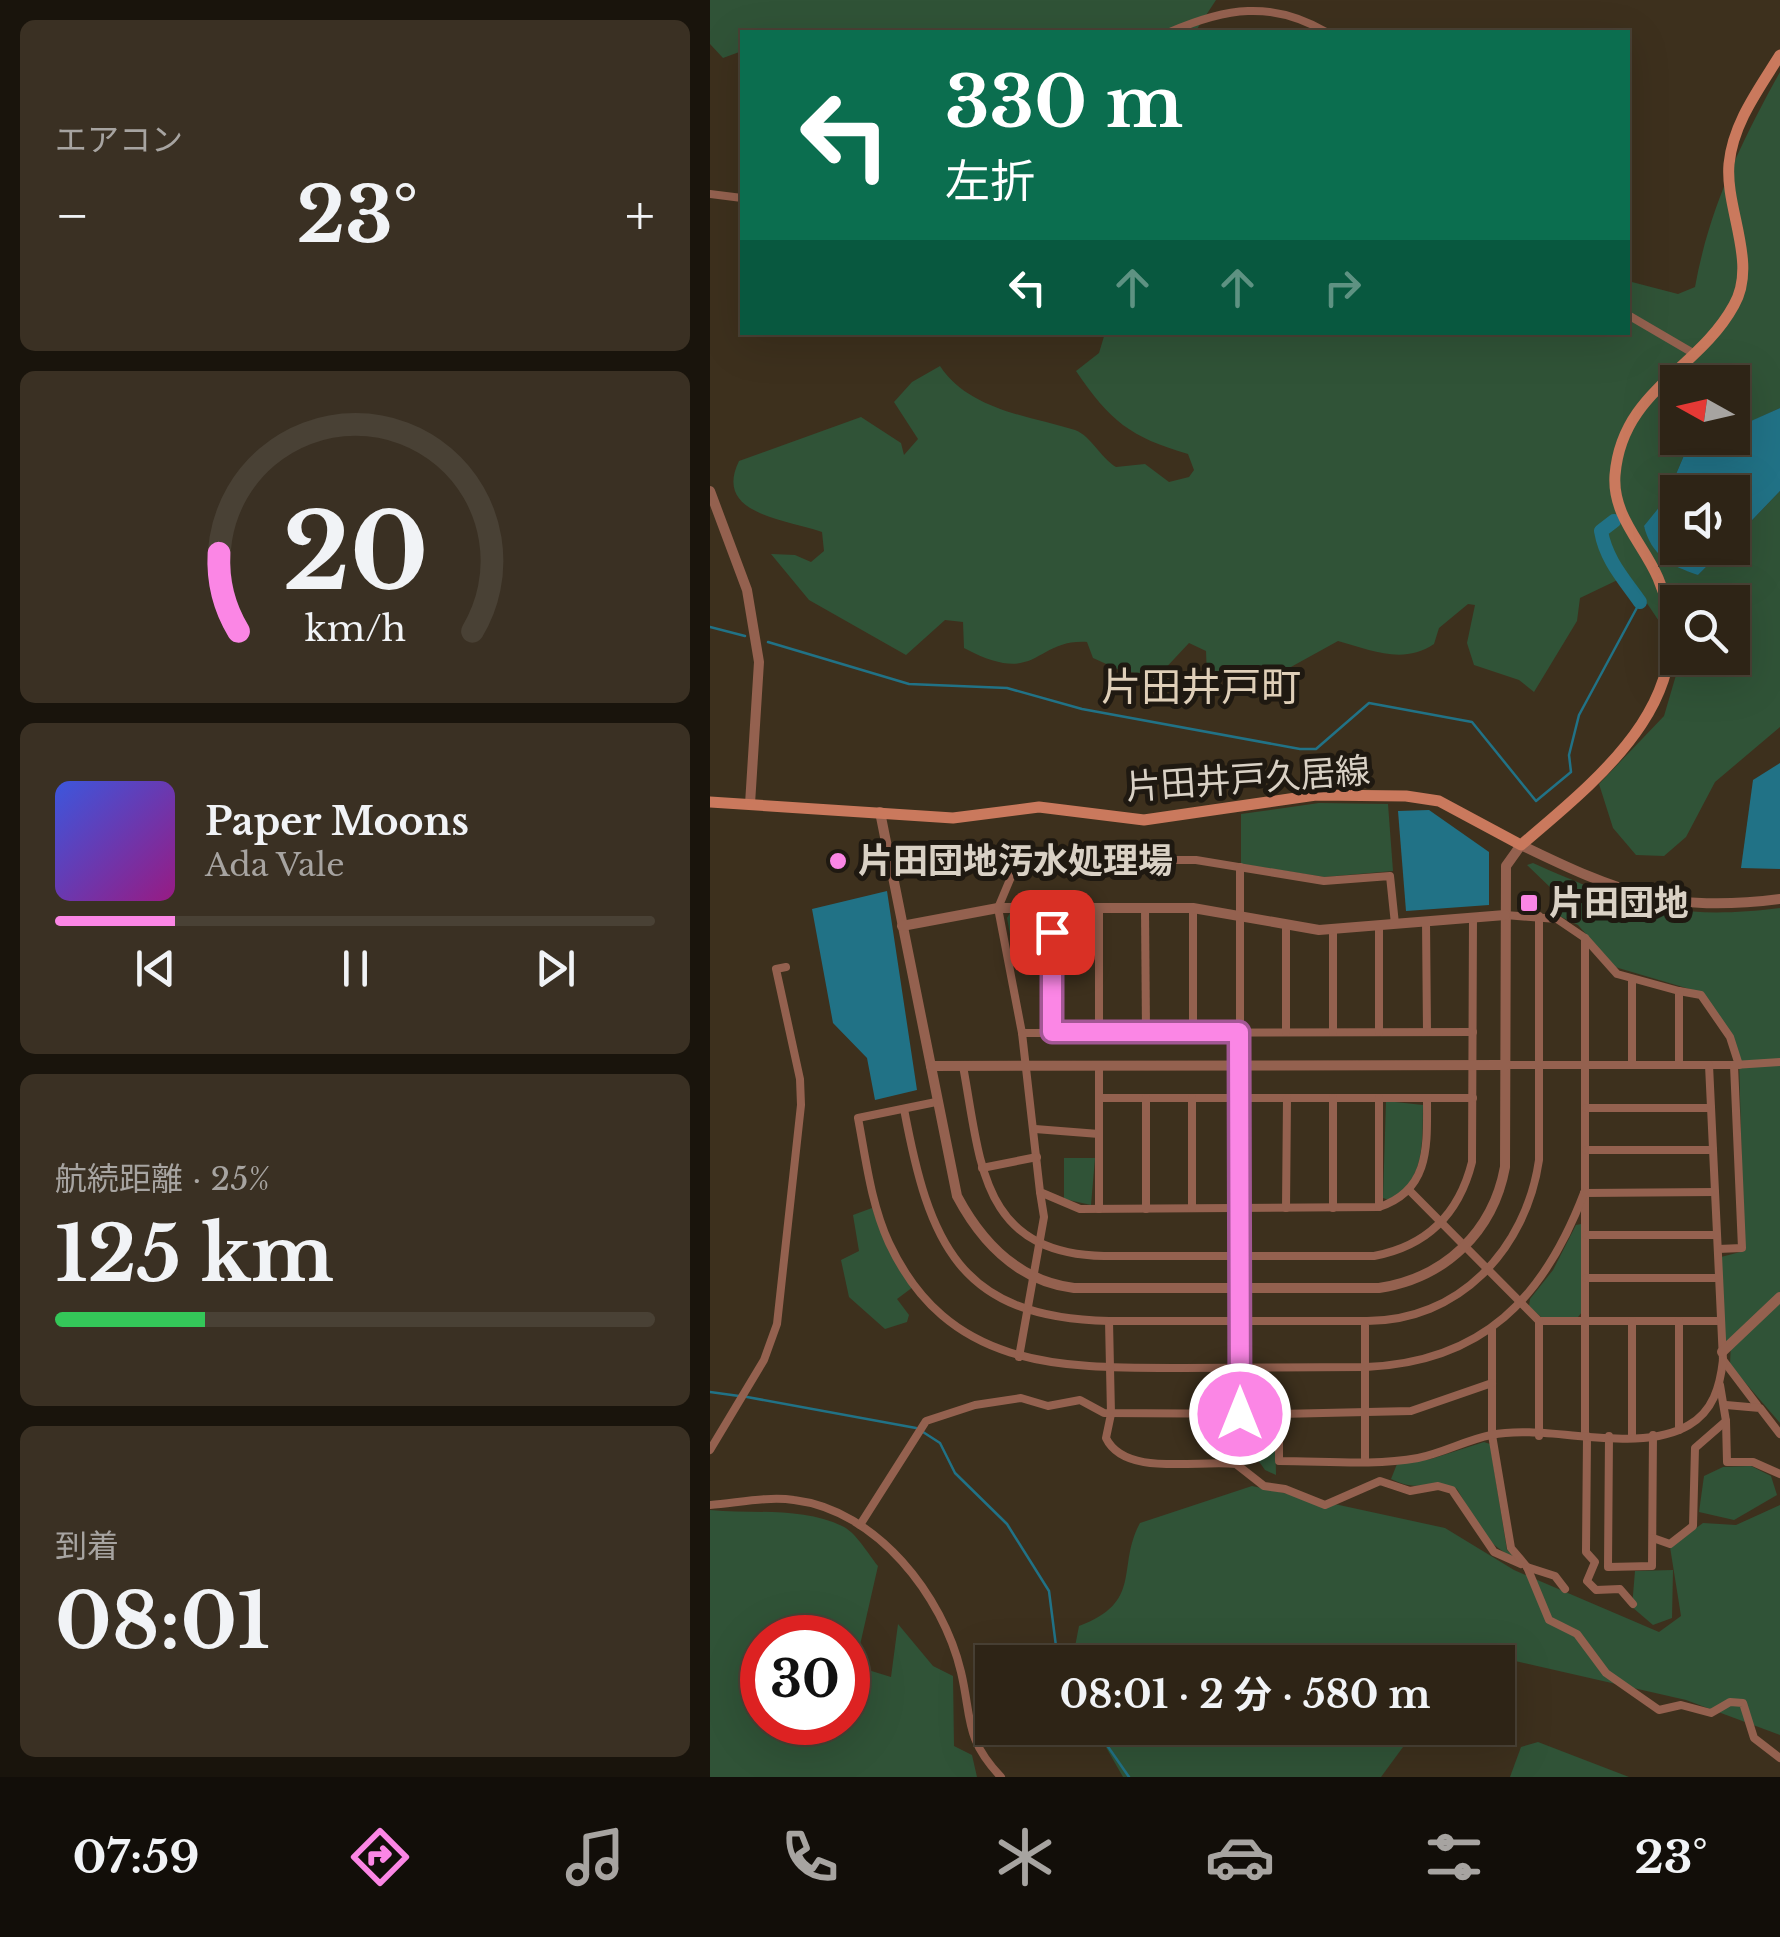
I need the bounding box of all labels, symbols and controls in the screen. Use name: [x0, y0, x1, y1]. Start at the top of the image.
text: 330 m: [945, 59, 1183, 146]
icon: left: [780, 70, 910, 200]
text: エアコン: [55, 120, 183, 160]
text: 左折: [945, 153, 1035, 209]
text: 23°: [296, 169, 418, 262]
text: −: [55, 182, 90, 250]
text: +: [625, 182, 655, 250]
icon: left: [1000, 260, 1055, 315]
icon: ahead: [1105, 260, 1160, 315]
icon: ahead: [1210, 260, 1265, 315]
icon: right: [1315, 260, 1370, 315]
north arrow: [1660, 365, 1750, 455]
map controls: [1660, 365, 1750, 675]
button: sound: [1660, 475, 1750, 565]
text: 20: [282, 488, 428, 617]
button: search: [1660, 585, 1750, 675]
text: km/h: [304, 606, 406, 651]
district label: 片田井戸町: [1101, 662, 1301, 712]
street label: 片田井戸久居線: [1124, 749, 1372, 808]
text: Paper Moons: [205, 798, 469, 845]
place label: 片田団地汚水処理場: [858, 839, 1173, 882]
text: Ada Vale: [205, 845, 345, 885]
marker: 片田団地汚水処理場: [827, 850, 849, 872]
place label: 片田団地: [1549, 881, 1689, 924]
pin: [1010, 890, 1095, 975]
marker: 片田団地: [1518, 892, 1540, 914]
icon: arrive: [1025, 905, 1080, 960]
icon: previous: [128, 941, 183, 996]
icon: pause: [328, 941, 383, 996]
icon: next: [528, 941, 583, 996]
text: 航続距離 · 25%: [55, 1159, 270, 1199]
text: 125 km: [55, 1208, 334, 1301]
position arrow: [1188, 1362, 1292, 1466]
text: 到着: [55, 1526, 119, 1566]
text: 08:01: [55, 1575, 270, 1668]
speed limit sign: 30: [740, 1615, 870, 1745]
text: 08:01 · 2 分 · 580 m: [1059, 1671, 1431, 1718]
icon: directions: [345, 1822, 415, 1892]
icon: music: [560, 1822, 630, 1892]
icon: phone: [775, 1822, 845, 1892]
icon: climate: [990, 1822, 1060, 1892]
icon: car: [1205, 1822, 1275, 1892]
icon: filters: [1419, 1822, 1489, 1892]
text: 07:59: [72, 1829, 200, 1885]
text: 23°: [1634, 1829, 1707, 1885]

